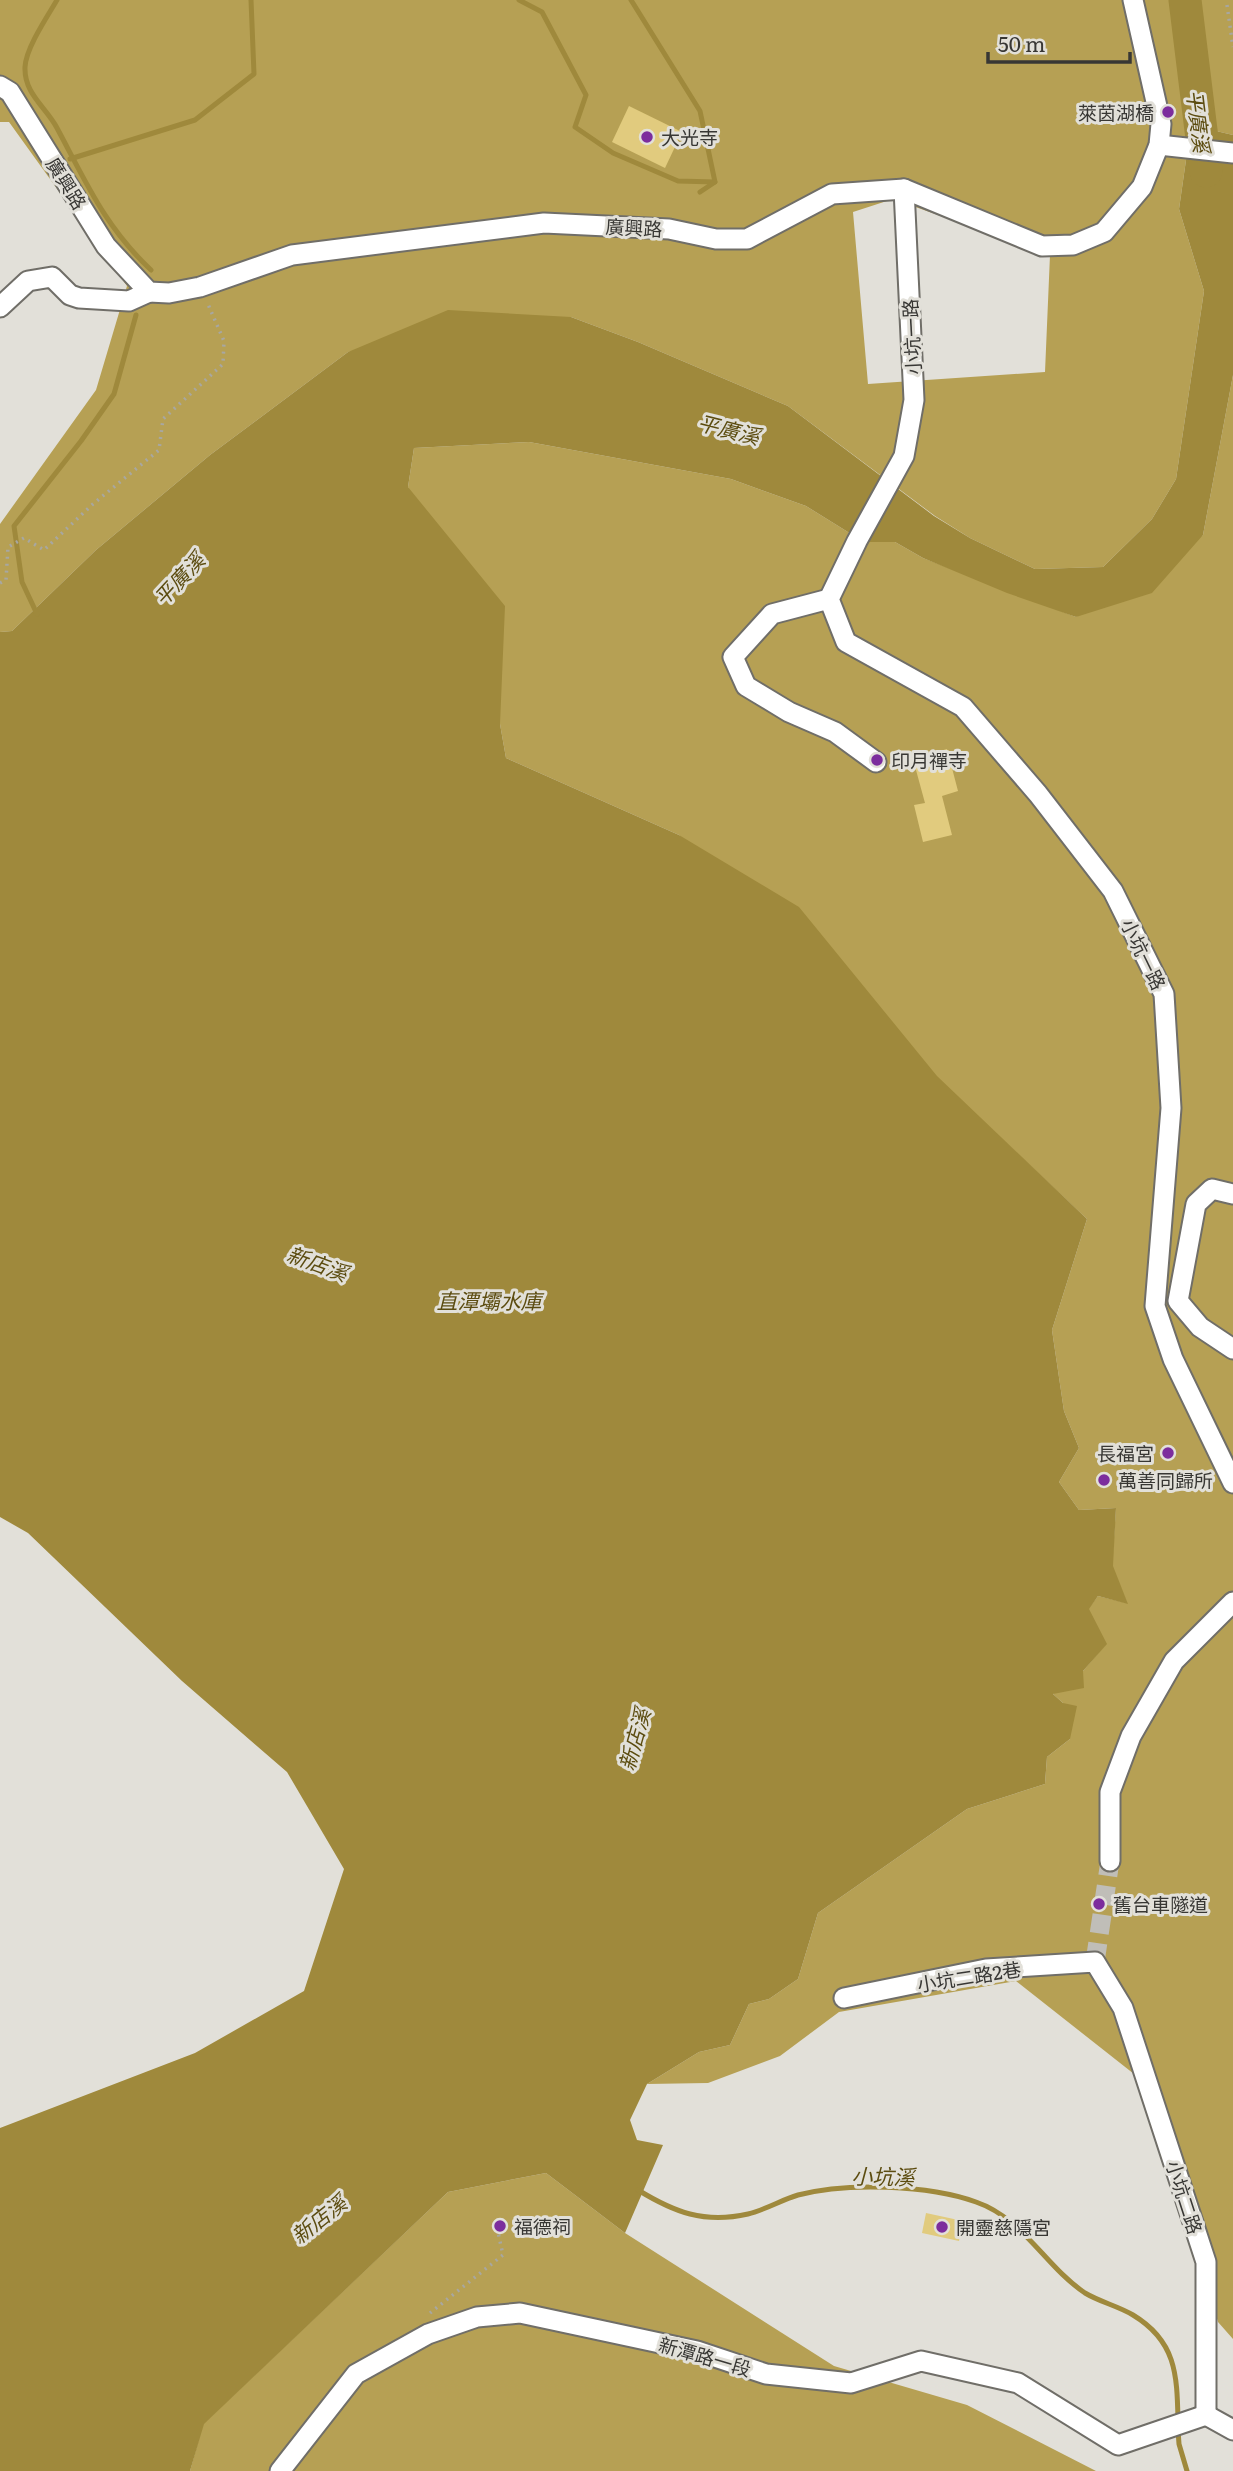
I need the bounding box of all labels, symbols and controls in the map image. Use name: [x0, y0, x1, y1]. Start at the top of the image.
scale bar: [988, 21, 1130, 65]
text: 50 m: [998, 27, 1045, 58]
water label: 平廣溪: [1181, 88, 1220, 157]
place label: 萊茵湖橋: [1078, 98, 1154, 126]
marker: 萊茵湖橋: [1160, 104, 1176, 120]
place label: 大光寺: [661, 123, 718, 151]
marker: 大光寺: [639, 129, 655, 145]
street label: 廣興路: [40, 151, 94, 215]
street label: 廣興路: [605, 212, 663, 242]
street label: 小坑一路: [895, 298, 927, 376]
water label: 平廣溪: [695, 405, 766, 451]
water label: 平廣溪: [145, 542, 213, 612]
place label: 印月禪寺: [891, 746, 967, 774]
marker: 印月禪寺: [869, 752, 885, 768]
street label: 小坑一路: [1115, 914, 1173, 994]
water label: 新店溪: [283, 1237, 356, 1288]
water label: 直潭壩水庫: [437, 1284, 544, 1315]
place label: 長福宮: [1097, 1439, 1154, 1467]
marker: 長福宮: [1160, 1445, 1176, 1461]
place label: 萬善同歸所: [1118, 1466, 1213, 1494]
marker: 萬善同歸所: [1096, 1472, 1112, 1488]
water label: 新店溪: [609, 1702, 657, 1774]
place label: 舊台車隧道: [1113, 1890, 1208, 1918]
marker: 舊台車隧道: [1091, 1896, 1107, 1912]
street label: 小坑二路2巷: [915, 1954, 1023, 1998]
street label: 小坑二路: [1160, 2157, 1210, 2237]
water label: 小坑溪: [851, 2159, 918, 2191]
water label: 新店溪: [284, 2185, 355, 2250]
place label: 福德祠: [514, 2212, 571, 2240]
place label: 開靈慈隱宮: [956, 2213, 1051, 2241]
marker: 福德祠: [492, 2218, 508, 2234]
marker: 開靈慈隱宮: [934, 2219, 950, 2235]
street label: 新潭路一段: [655, 2329, 755, 2383]

